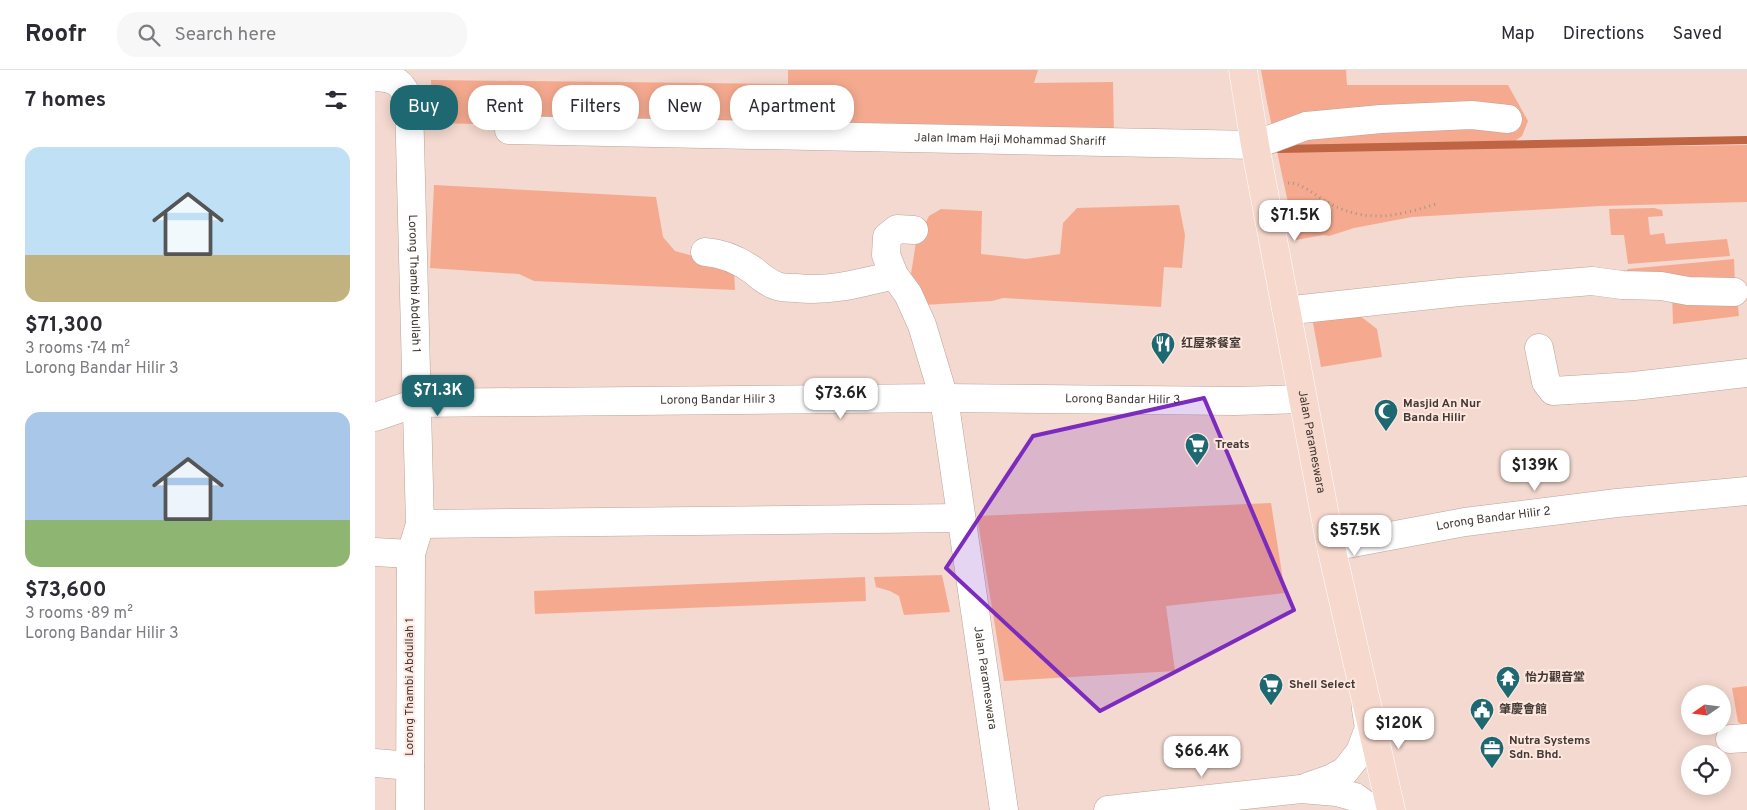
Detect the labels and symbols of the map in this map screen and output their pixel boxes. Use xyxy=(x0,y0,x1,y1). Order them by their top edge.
street label: Jalan Imam Haji Mohammad Shariff xyxy=(914,130,1106,150)
pin: $71.5K xyxy=(1254,200,1336,242)
street label: Lorong Thambi Abdullah 1 xyxy=(404,214,424,353)
restaurant icon: 红屋茶餐室 xyxy=(1150,331,1176,365)
place label: 红屋茶餐室 xyxy=(1181,336,1241,352)
pin: $71.3K xyxy=(397,374,479,417)
pin: $73.6K xyxy=(800,378,882,420)
street label: Jalan Parameswara xyxy=(1294,389,1329,495)
street label: Lorong Bandar Hilir 3 xyxy=(1065,391,1180,408)
street label: Lorong Bandar Hilir 3 xyxy=(660,392,775,409)
place label: Masjid An Nur Banda Hilir xyxy=(1403,396,1481,426)
mosque icon: Masjid An Nur Banda Hilir xyxy=(1373,398,1399,432)
supermarket icon: Treats xyxy=(1184,432,1210,466)
place label: Treats xyxy=(1215,437,1250,453)
pin: $139K xyxy=(1500,450,1570,492)
street label: Lorong Bandar Hilir 2 xyxy=(1435,503,1552,535)
pin: $57.5K xyxy=(1314,514,1396,557)
street label: Lorong Thambi Abdullah 1 xyxy=(402,618,418,756)
street label: Jalan Parameswara xyxy=(969,625,1000,731)
temple icon: 怡力觀音堂 xyxy=(1495,665,1521,699)
place label: 怡力觀音堂 xyxy=(1525,670,1585,686)
supermarket icon: Shell Select xyxy=(1258,672,1284,706)
place label: Shell Select xyxy=(1289,677,1356,693)
north arrow xyxy=(1681,685,1731,735)
public building icon: 肇慶會館 xyxy=(1469,697,1495,731)
place label: 肇慶會館 xyxy=(1499,702,1547,718)
pin: $120K xyxy=(1364,708,1434,750)
place label: Nutra Systems Sdn. Bhd. xyxy=(1509,733,1591,763)
office icon: Nutra Systems Sdn. Bhd. xyxy=(1479,735,1505,769)
pin: $66.4K xyxy=(1161,736,1243,778)

